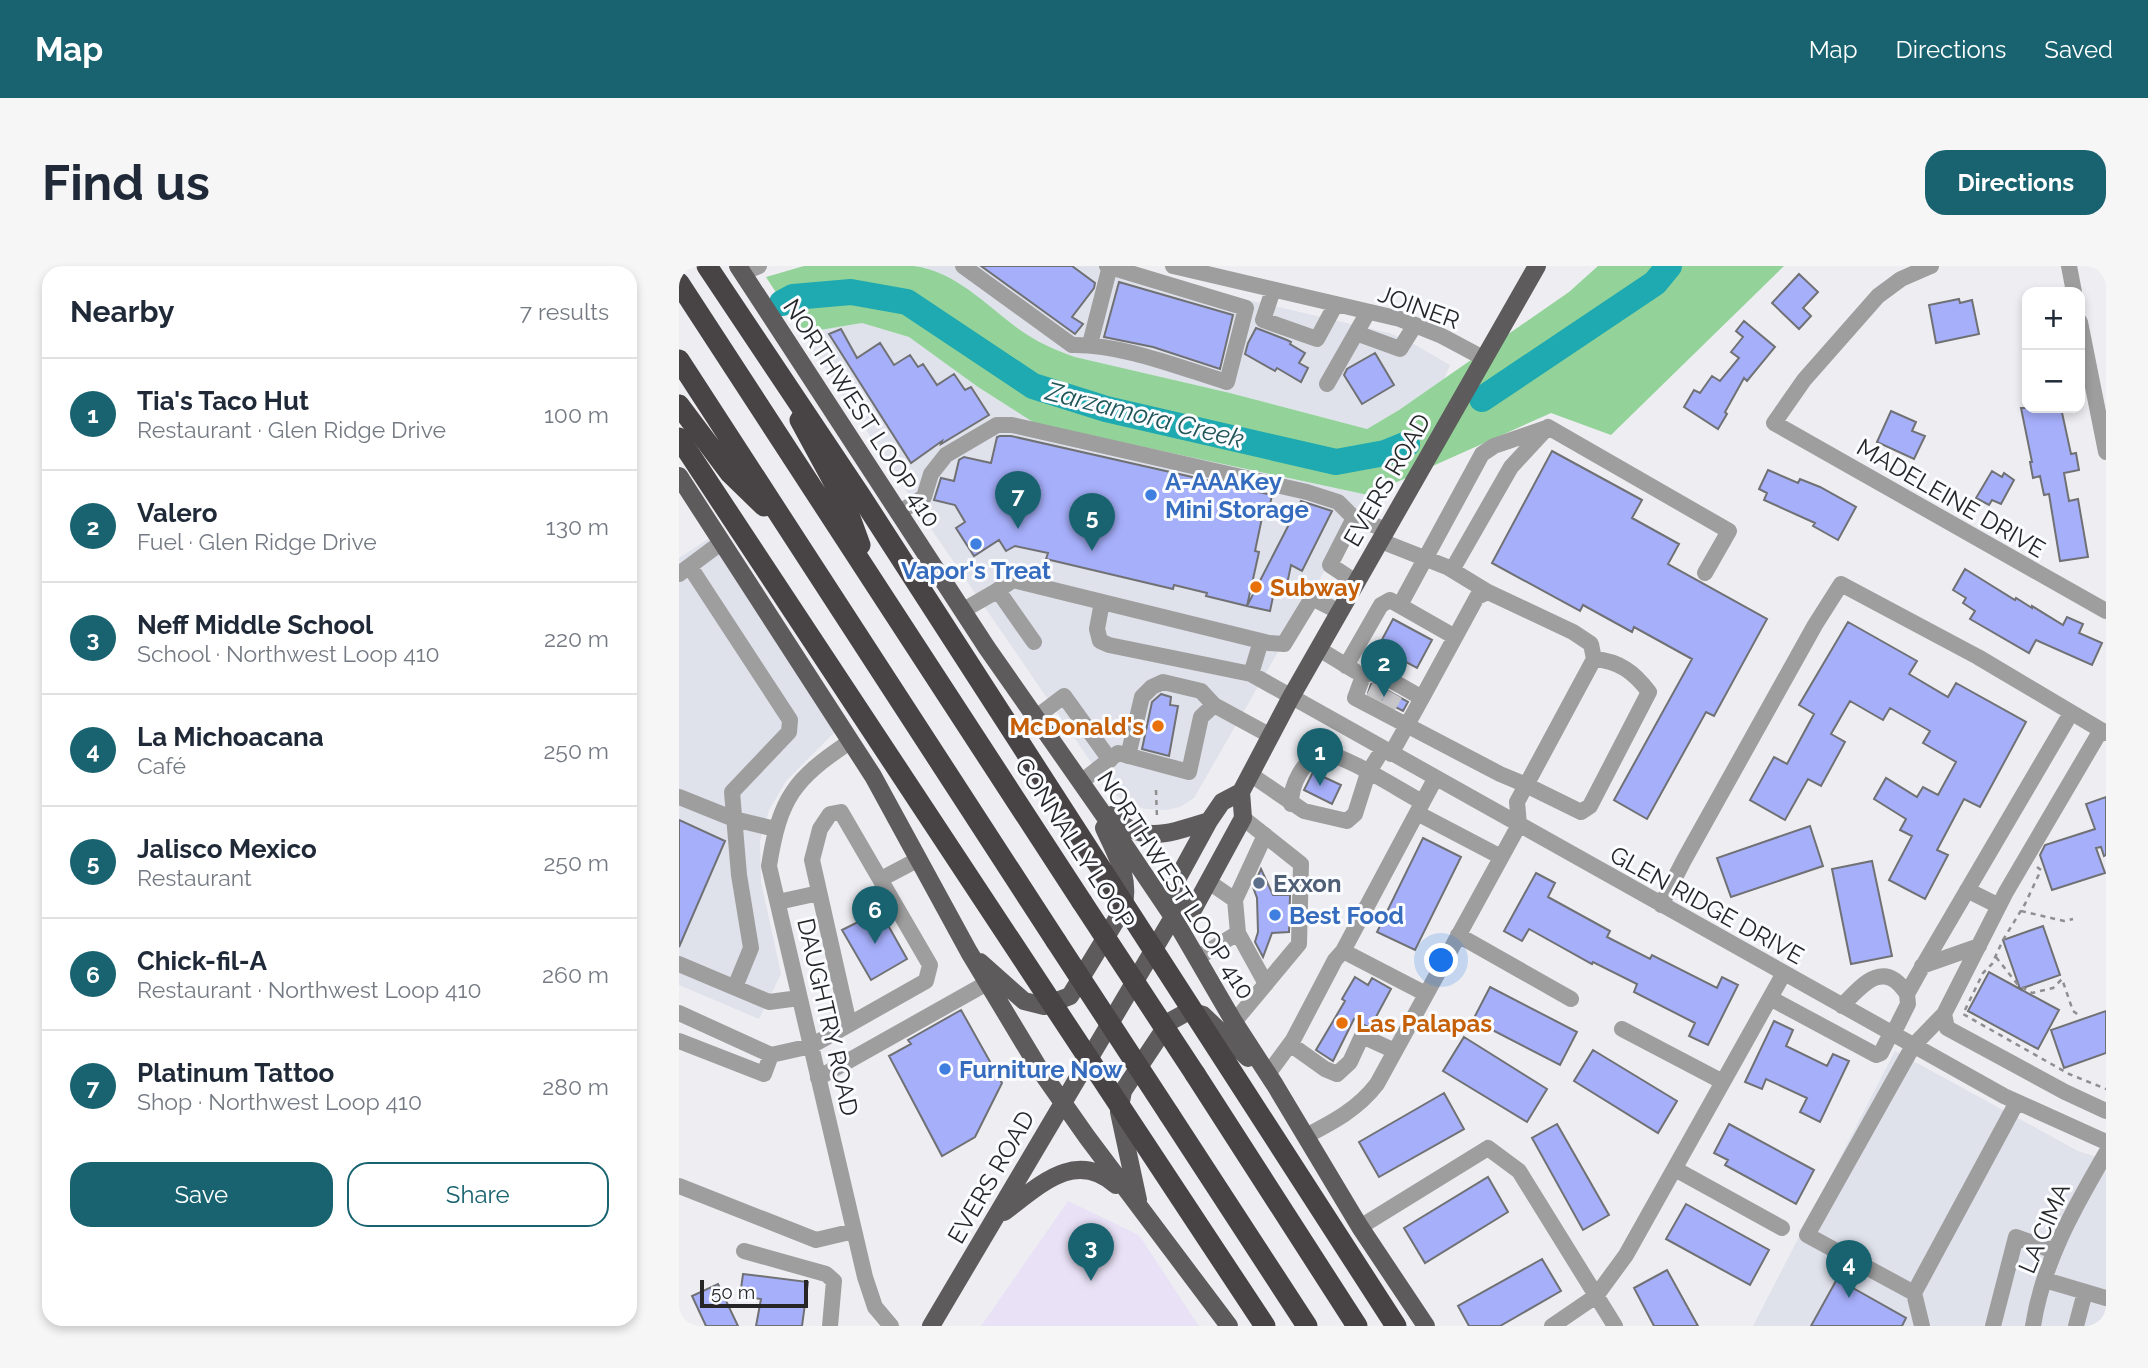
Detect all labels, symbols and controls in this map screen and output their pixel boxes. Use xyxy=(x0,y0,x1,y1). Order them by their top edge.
text: Map xyxy=(35,30,103,69)
text: Map xyxy=(1809,35,1858,64)
text: Directions xyxy=(1896,35,2006,64)
text: Saved xyxy=(2044,35,2113,64)
button: Directions xyxy=(1925,150,2106,215)
text: Find us xyxy=(42,154,210,211)
street label: JOINER xyxy=(1374,279,1464,335)
map controls xyxy=(2022,287,2085,413)
button: + xyxy=(2022,287,2085,350)
street label: NORTHWEST LOOP 410 xyxy=(777,293,947,533)
text: Nearby xyxy=(70,294,174,329)
text: 7 results xyxy=(520,298,609,325)
button: − xyxy=(2022,350,2085,413)
water label: Zarzamora Creek xyxy=(1042,376,1247,454)
text: Tia's Taco Hut xyxy=(137,386,309,416)
text: 1 xyxy=(87,401,99,428)
text: 100 m xyxy=(544,401,609,428)
street label: EVERS ROAD xyxy=(1337,409,1437,551)
text: Restaurant · Glen Ridge Drive xyxy=(137,416,446,443)
street label: MADELEINE DRIVE xyxy=(1852,432,2050,564)
place label: A-AAAKey Mini Storage xyxy=(1165,467,1309,524)
pin: 7 xyxy=(995,471,1041,529)
marker: A-AAAKey Mini Storage xyxy=(1143,487,1159,503)
pin: 5 xyxy=(1069,493,1115,551)
text: Valero xyxy=(137,498,217,528)
text: 2 xyxy=(87,513,99,540)
text: 130 m xyxy=(546,513,609,540)
text: Fuel · Glen Ridge Drive xyxy=(137,528,377,555)
marker: Vapor's Treat xyxy=(968,536,984,552)
place label: Vapor's Treat xyxy=(901,556,1051,585)
place label: Subway xyxy=(1270,573,1361,602)
marker: Subway xyxy=(1248,579,1264,595)
text: Neff Middle School xyxy=(137,610,373,640)
text: 3 xyxy=(87,625,99,652)
text: 220 m xyxy=(544,625,609,652)
pin: 2 xyxy=(1361,639,1407,697)
text: School · Northwest Loop 410 xyxy=(137,640,440,667)
place label: McDonald's xyxy=(1010,712,1144,741)
marker: McDonald's xyxy=(1150,718,1166,734)
text: La Michoacana xyxy=(137,722,324,752)
pin: 1 xyxy=(1297,728,1343,786)
text: 4 xyxy=(86,737,100,764)
text: 250 m xyxy=(543,737,609,764)
text: Café xyxy=(137,752,186,779)
street label: CONNALLY LOOP xyxy=(1009,752,1141,934)
street label: NORTHWEST LOOP 410 xyxy=(1091,765,1261,1005)
text: Jalisco Mexico xyxy=(137,834,317,864)
street label: GLEN RIDGE DRIVE xyxy=(1605,840,1809,970)
text: 5 xyxy=(87,849,99,876)
text: 250 m xyxy=(543,849,609,876)
text: Restaurant xyxy=(137,864,252,891)
place label: Exxon xyxy=(1273,869,1341,898)
marker: Exxon xyxy=(1251,875,1267,891)
pin: 6 xyxy=(852,886,898,944)
place label: Best Food xyxy=(1289,901,1404,930)
marker: Best Food xyxy=(1267,907,1283,923)
street label: DAUGHTRY ROAD xyxy=(791,915,865,1119)
your location xyxy=(1424,943,1458,977)
text: Chick-fil-A xyxy=(137,946,267,976)
text: 6 xyxy=(86,961,100,988)
text: 260 m xyxy=(542,961,609,988)
text: Restaurant · Northwest Loop 410 xyxy=(137,976,481,1003)
place label: Las Palapas xyxy=(1356,1009,1492,1038)
marker: Las Palapas xyxy=(1334,1015,1350,1031)
place label: Furniture Now xyxy=(959,1055,1124,1084)
text: Platinum Tattoo xyxy=(137,1058,334,1088)
marker: Furniture Now xyxy=(937,1061,953,1077)
text: 7 xyxy=(87,1073,99,1100)
text: 280 m xyxy=(542,1073,609,1100)
text: Shop · Northwest Loop 410 xyxy=(137,1088,422,1115)
street label: EVERS ROAD xyxy=(941,1106,1041,1248)
button: Save xyxy=(70,1162,333,1227)
button: Share xyxy=(347,1162,609,1227)
street label: LA CIMA xyxy=(2012,1178,2076,1278)
pin: 3 xyxy=(1068,1223,1114,1281)
pin: 4 xyxy=(1826,1240,1872,1298)
scale bar xyxy=(700,1277,809,1309)
text: 50 m xyxy=(711,1281,755,1303)

